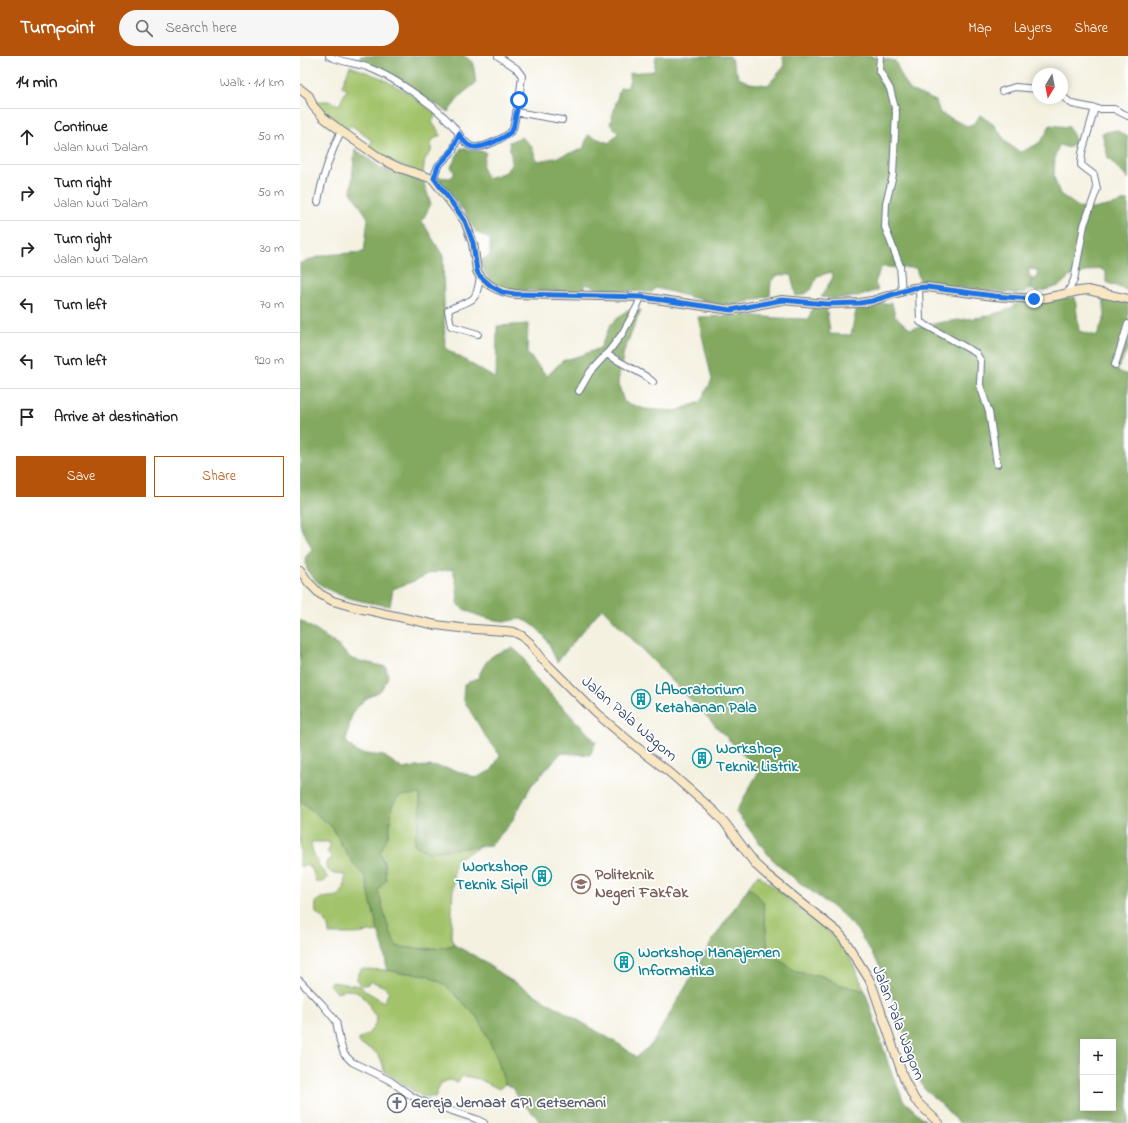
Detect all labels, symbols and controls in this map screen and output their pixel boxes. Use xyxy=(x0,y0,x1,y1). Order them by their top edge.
search box xyxy=(119,10,399,46)
text: Turnpoint xyxy=(20,15,95,42)
icon: search xyxy=(133,17,155,39)
text: Search here xyxy=(165,17,237,39)
text: Map xyxy=(968,18,992,39)
text: Layers xyxy=(1014,18,1052,39)
text: Share xyxy=(1074,18,1108,39)
north arrow xyxy=(1032,68,1068,104)
text: 14 min xyxy=(16,70,57,95)
text: Walk · 1.1 km xyxy=(220,73,284,92)
route start xyxy=(510,91,528,109)
text: Continue xyxy=(54,116,108,138)
icon: ahead xyxy=(16,126,38,148)
text: 50 m xyxy=(258,127,284,146)
text: Jalan Nuri Dalam xyxy=(54,138,148,157)
text: Turn right xyxy=(54,172,112,194)
icon: right xyxy=(16,182,38,204)
text: 50 m xyxy=(258,183,284,202)
text: Jalan Nuri Dalam xyxy=(54,194,148,213)
text: Turn right xyxy=(54,228,112,250)
icon: right xyxy=(16,238,38,260)
text: 30 m xyxy=(260,239,284,258)
text: Jalan Nuri Dalam xyxy=(54,250,148,269)
route end xyxy=(1025,290,1043,308)
icon: left xyxy=(16,294,38,316)
text: Turn left xyxy=(54,294,107,316)
text: 70 m xyxy=(260,295,284,314)
icon: left xyxy=(16,350,38,372)
text: Turn left xyxy=(54,350,107,372)
text: 920 m xyxy=(255,351,284,370)
icon: arrive xyxy=(16,406,38,428)
text: Arrive at destination xyxy=(54,406,178,428)
button: Save xyxy=(16,456,146,497)
button: Share xyxy=(154,456,284,497)
street label: Jalan Pala Wagom xyxy=(575,670,683,768)
place label: LAboratorium Ketahanan Pala xyxy=(655,678,757,720)
building icon: LAboratorium Ketahanan Pala xyxy=(630,688,652,710)
place label: Workshop Teknik Listrik xyxy=(716,737,799,779)
building icon: Workshop Teknik Listrik xyxy=(691,747,713,769)
place label: Workshop Teknik Sipil xyxy=(455,855,528,897)
place label: Politeknik Negeri Fakfak xyxy=(595,863,689,906)
building icon: Workshop Teknik Sipil xyxy=(531,865,553,887)
school or university icon: Politeknik Negeri Fakfak xyxy=(570,873,592,895)
place label: Workshop Manajemen Informatika xyxy=(638,941,780,983)
building icon: Workshop Manajemen Informatika xyxy=(613,951,635,973)
street label: Jalan Pala Wagom xyxy=(865,962,931,1084)
map controls xyxy=(1080,1039,1116,1111)
button: + xyxy=(1080,1039,1116,1075)
button: − xyxy=(1080,1075,1116,1111)
place label: Gereja Jemaat GPI Getsemani xyxy=(411,1091,606,1115)
church icon: Gereja Jemaat GPI Getsemani xyxy=(386,1092,408,1114)

